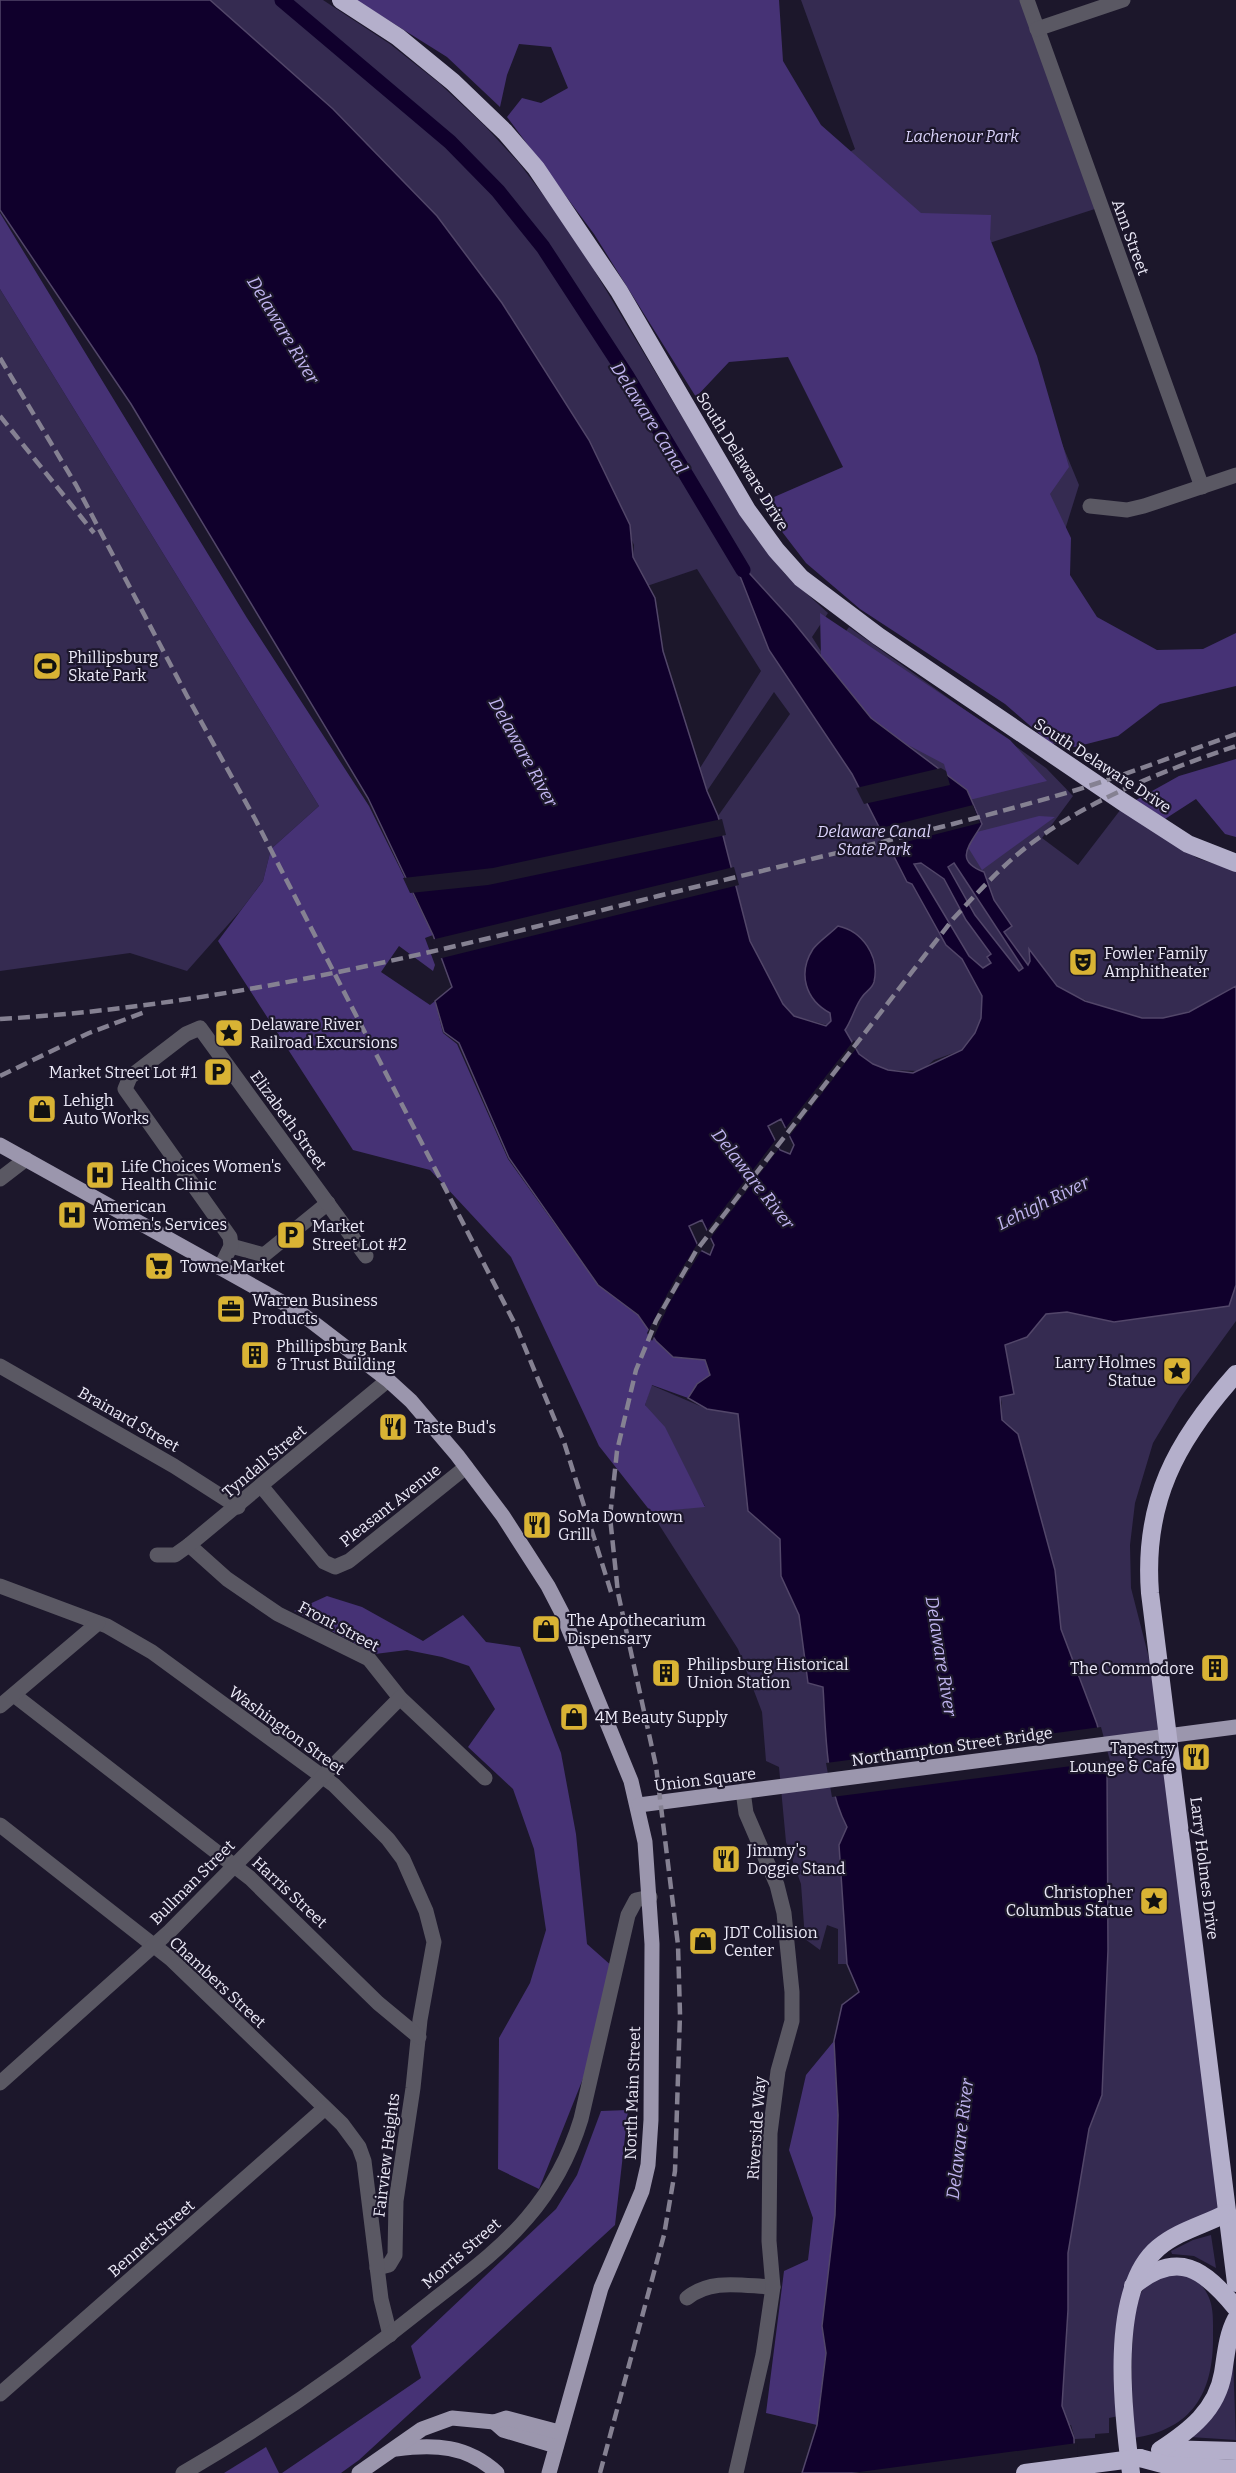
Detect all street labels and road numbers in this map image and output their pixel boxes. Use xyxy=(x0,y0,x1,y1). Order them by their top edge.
street label: Ann Street xyxy=(1108,196,1153,278)
street label: South Delaware Drive xyxy=(692,389,793,534)
street label: South Delaware Drive xyxy=(1031,714,1175,817)
street label: Elizabeth Street xyxy=(246,1067,331,1174)
street label: Brainard Street xyxy=(75,1383,183,1456)
street label: Tyndall Street xyxy=(219,1421,310,1502)
street label: Pleasant Avenue xyxy=(336,1460,445,1551)
street label: Front Street xyxy=(295,1597,383,1656)
street label: Washington Street xyxy=(225,1682,348,1779)
street label: Northampton Street Bridge xyxy=(850,1723,1054,1770)
street label: Union Square xyxy=(653,1764,757,1795)
street label: Larry Holmes Drive xyxy=(1186,1796,1223,1941)
street label: Bullman Street xyxy=(146,1836,239,1929)
street label: Harris Street xyxy=(248,1853,331,1932)
street label: Chambers Street xyxy=(166,1933,270,2032)
street label: North Main Street xyxy=(621,2026,644,2160)
street label: Riverside Way xyxy=(743,2075,770,2181)
street label: Fairview Heights xyxy=(369,2092,404,2218)
street label: Bennett Street xyxy=(104,2196,198,2281)
street label: Morris Street xyxy=(418,2214,505,2293)

